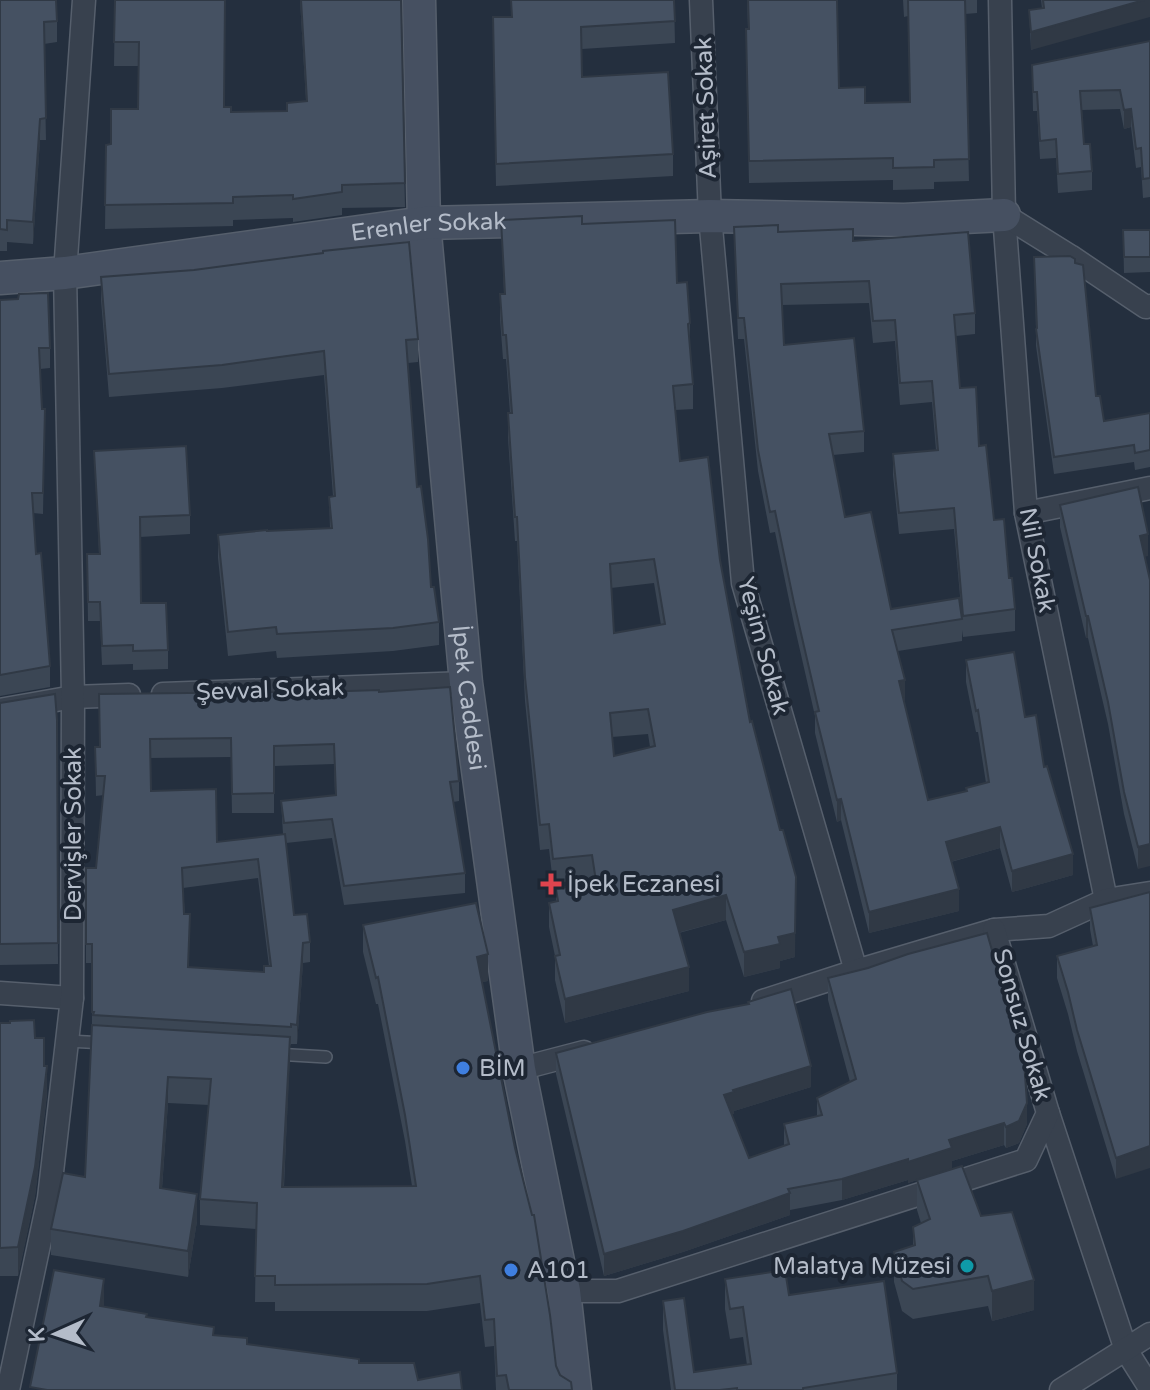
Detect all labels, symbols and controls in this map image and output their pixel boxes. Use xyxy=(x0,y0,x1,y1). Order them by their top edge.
street label: Aşiret Sokak xyxy=(689,37,723,179)
street label: Erenler Sokak xyxy=(349,206,507,248)
street label: Nil Sokak xyxy=(1013,505,1061,615)
street label: Yeşim Sokak xyxy=(731,574,795,718)
street label: İpek Caddesi xyxy=(446,624,492,772)
street label: Şevval Sokak xyxy=(196,673,344,707)
street label: Dervişler Sokak xyxy=(59,747,88,921)
place label: İpek Eczanesi xyxy=(567,870,721,899)
marker: İpek Eczanesi xyxy=(542,875,560,893)
street label: Sonsuz Sokak xyxy=(986,945,1058,1105)
place label: BİM xyxy=(479,1054,526,1083)
marker: BİM xyxy=(454,1059,472,1077)
place label: Malatya Müzesi xyxy=(773,1252,951,1281)
place label: A101 xyxy=(527,1256,590,1285)
marker: Malatya Müzesi xyxy=(958,1257,976,1275)
marker: A101 xyxy=(502,1261,520,1279)
north arrow xyxy=(16,1294,96,1374)
text: K xyxy=(24,1327,50,1343)

